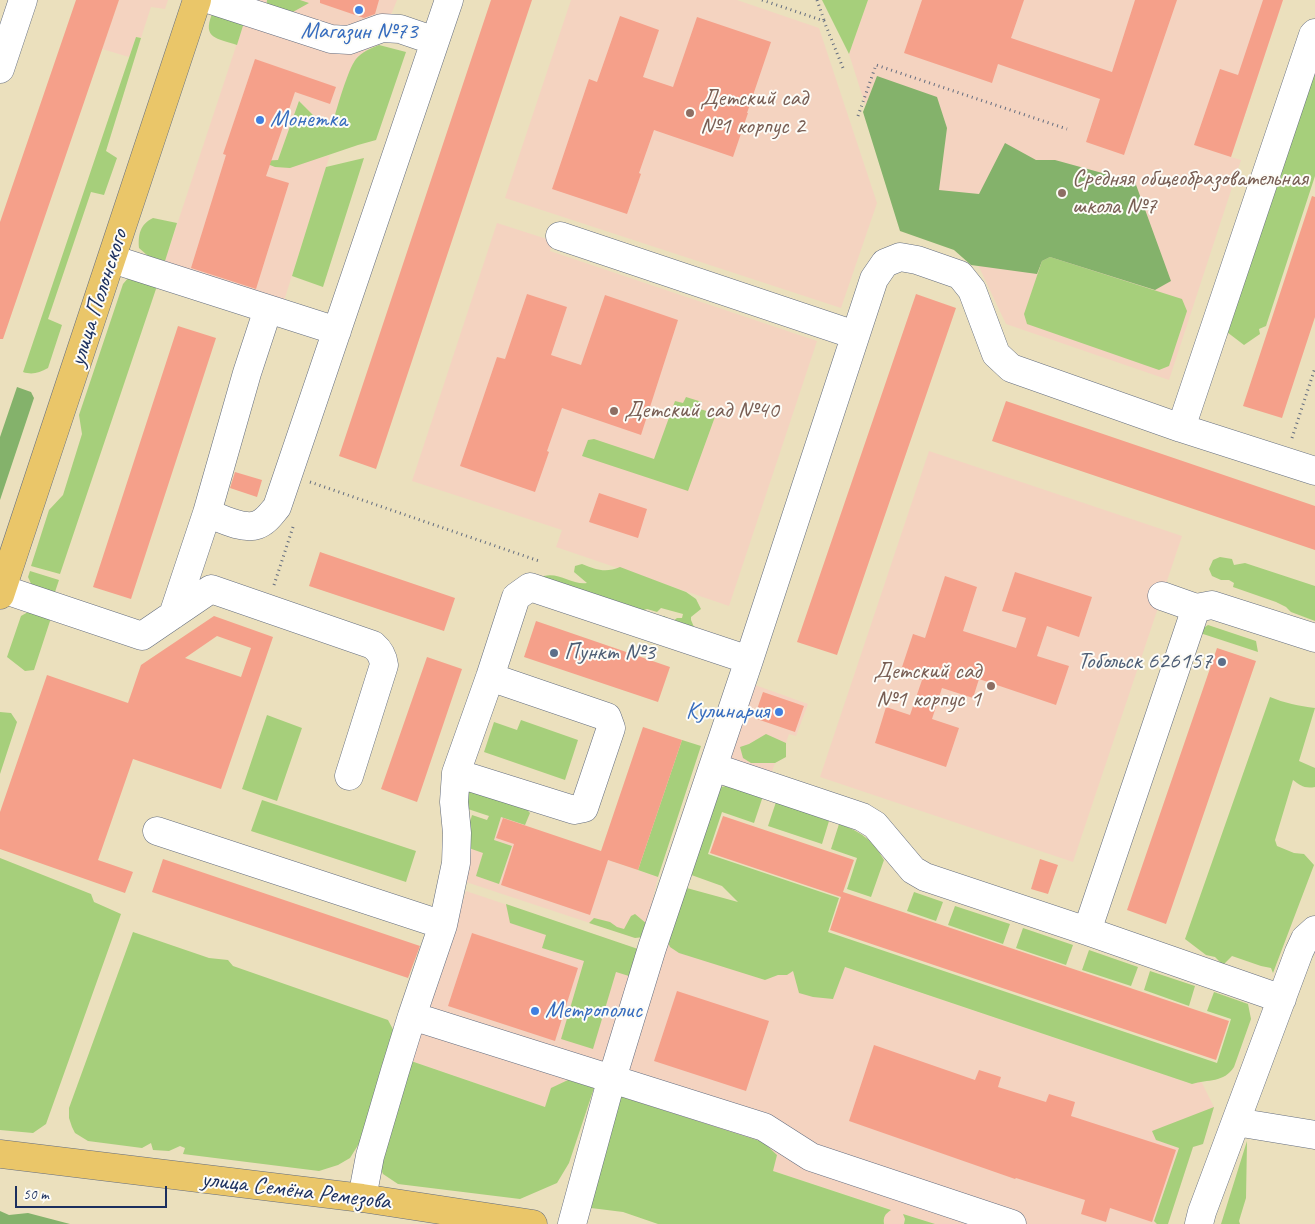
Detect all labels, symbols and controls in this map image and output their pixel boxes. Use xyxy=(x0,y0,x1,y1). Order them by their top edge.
marker: Магазин №73 xyxy=(353,4,365,16)
place label: Магазин №73 xyxy=(300,18,418,46)
place label: Детский сад №1 корпус 2 xyxy=(700,85,808,141)
place label: Монетка xyxy=(270,106,347,134)
marker: Детский сад №1 корпус 2 xyxy=(684,107,696,119)
marker: Монетка xyxy=(254,114,266,126)
place label: Средняя общеобразовательная школа №7 xyxy=(1072,165,1308,221)
marker: Средняя общеобразовательная школа №7 xyxy=(1056,187,1068,199)
street label: улица Полонского xyxy=(63,226,135,370)
place label: Детский сад №40 xyxy=(624,397,779,425)
marker: Детский сад №40 xyxy=(608,405,620,417)
place label: Пункт №3 xyxy=(564,639,655,667)
marker: Пункт №3 xyxy=(548,647,560,659)
place label: Тобольск 626157 xyxy=(1077,648,1212,676)
marker: Тобольск 626157 xyxy=(1216,656,1228,668)
place label: Детский сад №1 корпус 1 xyxy=(873,658,981,714)
marker: Детский сад №1 корпус 1 xyxy=(985,680,997,692)
place label: Кулинария xyxy=(686,698,769,726)
marker: Кулинария xyxy=(773,706,785,718)
place label: Метрополис xyxy=(545,997,642,1025)
marker: Метрополис xyxy=(529,1005,541,1017)
street label: улица Семёна Ремезова xyxy=(200,1165,392,1217)
scale bar xyxy=(18,1176,170,1208)
text: 50 m xyxy=(23,1185,49,1204)

